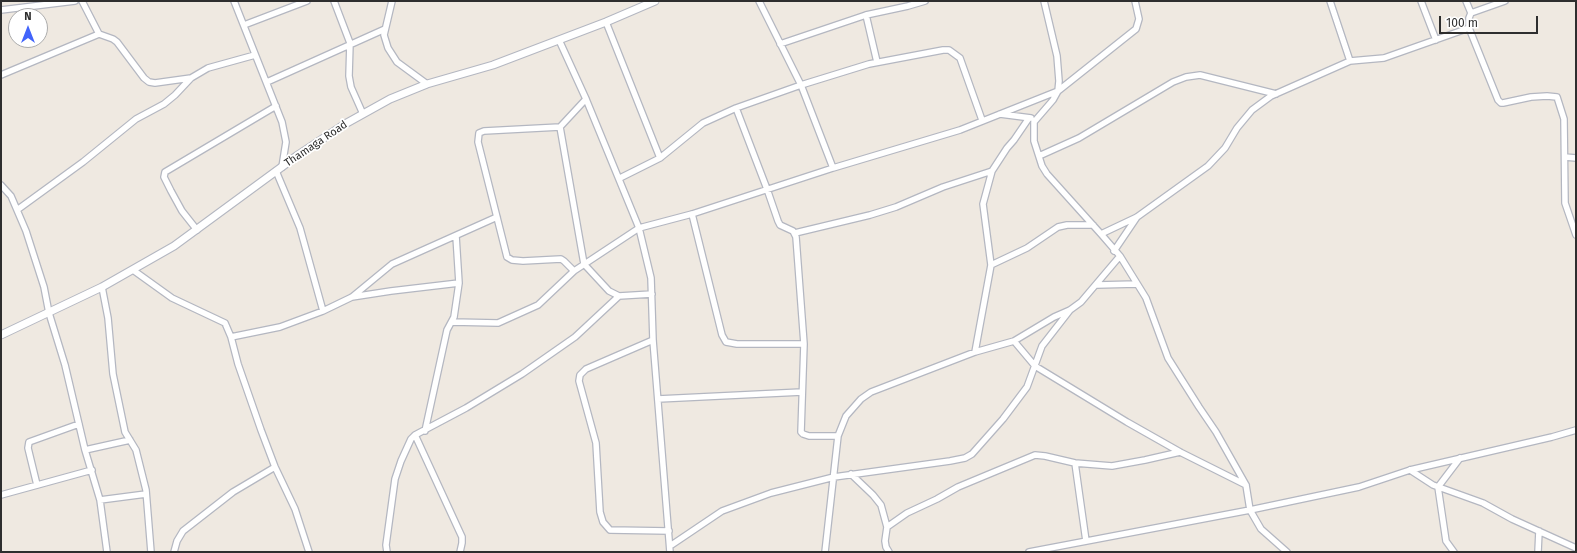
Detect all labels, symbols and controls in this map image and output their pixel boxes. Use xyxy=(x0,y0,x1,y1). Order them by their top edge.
north arrow xyxy=(8,8,48,48)
scale bar xyxy=(1441,8,1540,34)
text: N xyxy=(24,10,32,23)
text: 100 m xyxy=(1446,16,1478,30)
street label: Thamaga Road xyxy=(282,118,350,170)

